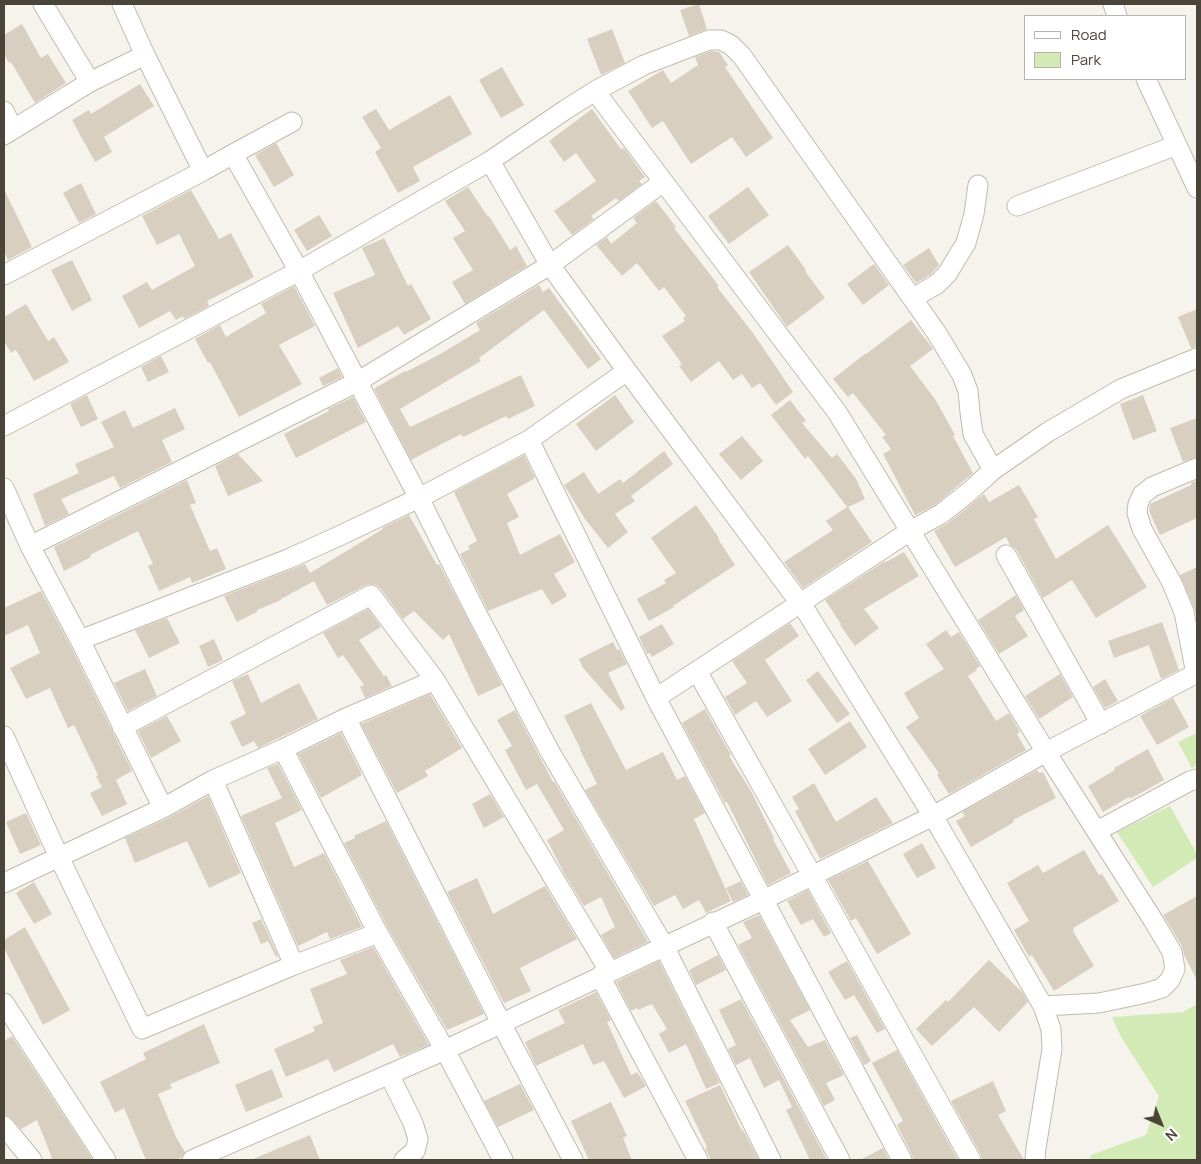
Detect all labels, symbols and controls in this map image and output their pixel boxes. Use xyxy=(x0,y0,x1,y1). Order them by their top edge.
legend xyxy=(1024,15,1186,80)
text: Road xyxy=(1071,24,1107,45)
text: Park xyxy=(1071,49,1101,70)
north arrow xyxy=(1136,1099,1186,1149)
text: N xyxy=(1162,1125,1182,1145)

